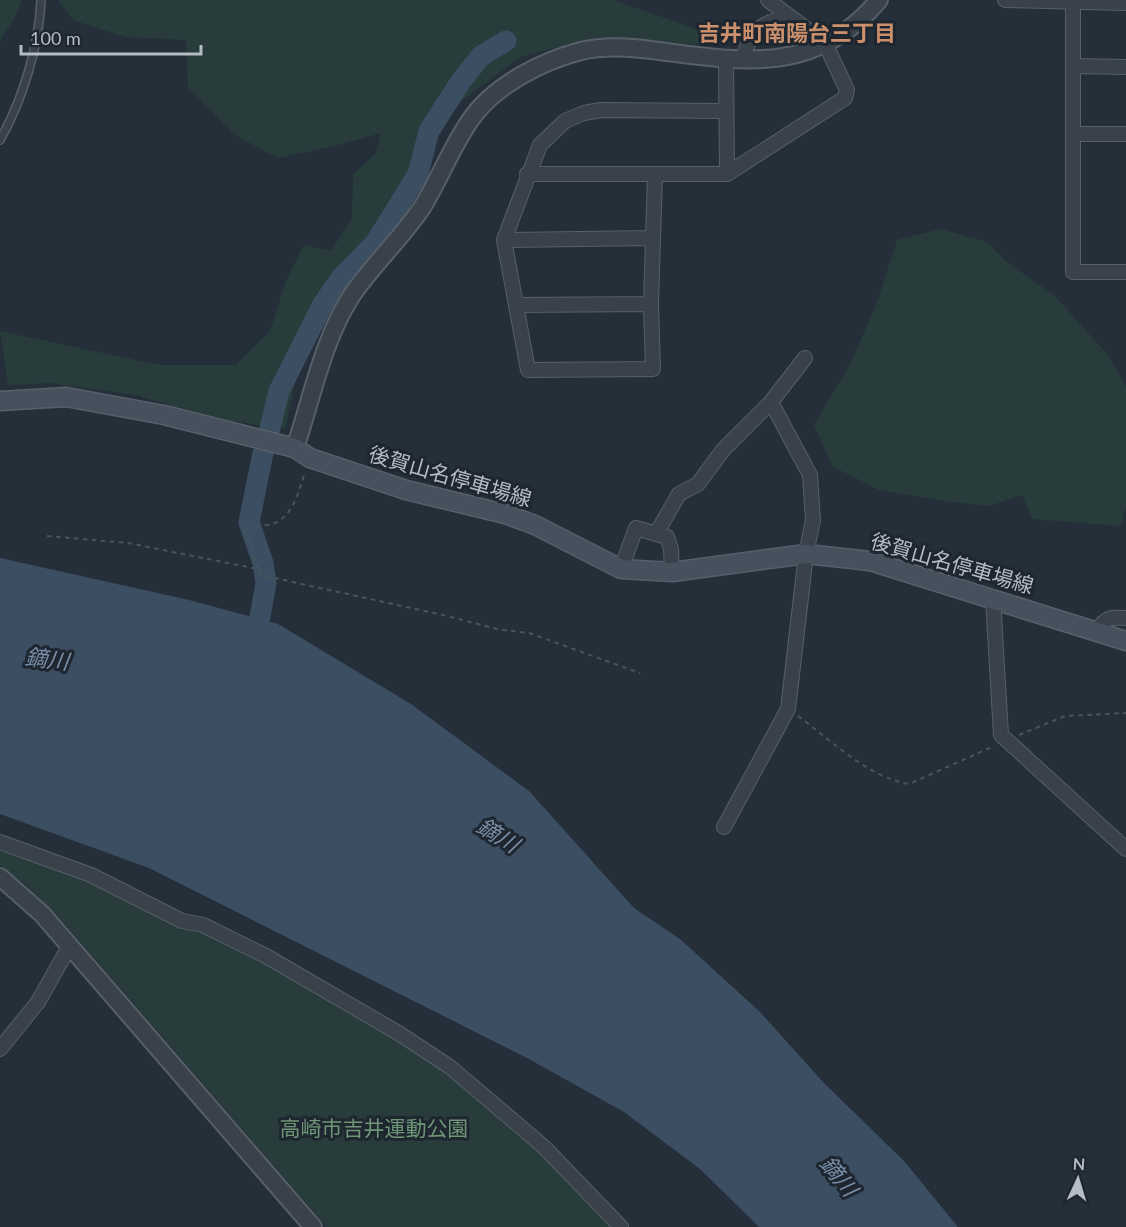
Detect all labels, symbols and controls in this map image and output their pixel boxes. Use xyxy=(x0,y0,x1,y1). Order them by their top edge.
scale bar xyxy=(21,18,201,56)
district label: 吉井町南陽台三丁目 xyxy=(698,19,896,46)
text: 100 m xyxy=(30,27,81,49)
street label: 後賀山名停車場線 xyxy=(366,440,535,511)
street label: 後賀山名停車場線 xyxy=(868,527,1037,598)
water label: 鏑川 xyxy=(24,642,73,675)
water label: 鏑川 xyxy=(472,811,526,859)
park label: 高崎市吉井運動公園 xyxy=(280,1115,469,1140)
north arrow xyxy=(1048,1149,1108,1209)
water label: 鏑川 xyxy=(815,1150,865,1203)
text: N xyxy=(1072,1154,1086,1173)

